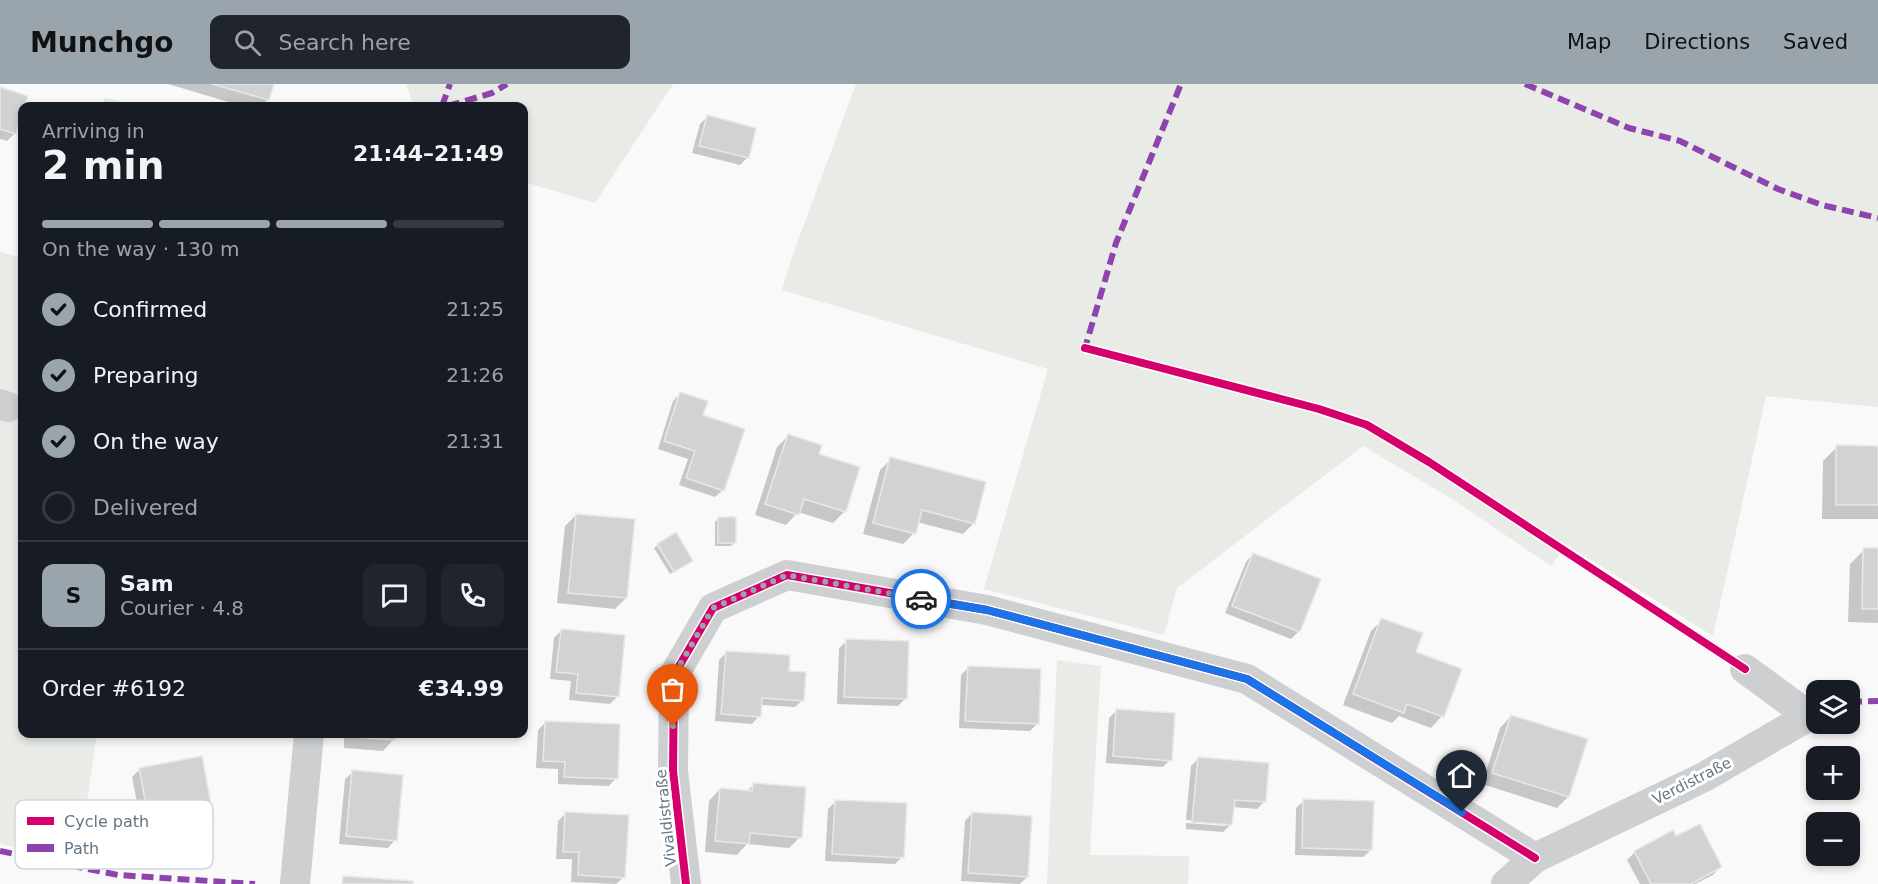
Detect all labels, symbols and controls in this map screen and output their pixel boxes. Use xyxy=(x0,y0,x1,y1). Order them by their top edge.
search box xyxy=(210,15,630,69)
text: Munchgo xyxy=(30,26,174,59)
icon: search xyxy=(231,26,264,59)
text: Search here xyxy=(279,30,411,55)
text: Map xyxy=(1567,30,1611,54)
text: Directions xyxy=(1644,30,1750,54)
text: Saved xyxy=(1783,30,1848,54)
text: Arriving in xyxy=(42,119,145,143)
text: 21:44–21:49 xyxy=(353,141,504,166)
text: 2 min xyxy=(42,143,164,188)
text: On the way · 130 m xyxy=(42,237,240,261)
icon: check xyxy=(42,293,75,326)
text: Confirmed xyxy=(93,297,207,322)
text: 21:25 xyxy=(446,297,504,321)
icon: check xyxy=(42,359,75,392)
text: Preparing xyxy=(93,363,199,388)
text: 21:26 xyxy=(446,363,504,387)
icon: check xyxy=(42,425,75,458)
text: On the way xyxy=(93,429,219,454)
text: 21:31 xyxy=(446,429,504,453)
text: Delivered xyxy=(93,495,198,520)
button: chat xyxy=(363,564,426,627)
button: phone xyxy=(441,564,504,627)
courier xyxy=(891,569,951,629)
text: Sam xyxy=(120,571,174,596)
text: S xyxy=(66,583,81,608)
icon: car xyxy=(905,583,938,616)
text: Courier · 4.8 xyxy=(120,596,244,620)
pin xyxy=(647,664,698,726)
icon: bag xyxy=(656,673,689,706)
text: Order #6192 xyxy=(42,676,186,701)
text: €34.99 xyxy=(419,676,504,701)
map controls xyxy=(1806,680,1860,866)
button: layers xyxy=(1806,680,1860,734)
button: + xyxy=(1806,746,1860,800)
pin xyxy=(1436,750,1487,812)
street label: Verdistraße xyxy=(1650,754,1734,808)
icon: home xyxy=(1445,759,1478,792)
street label: Vivaldistraße xyxy=(652,768,680,868)
legend xyxy=(15,800,213,869)
text: Cycle path xyxy=(64,812,149,831)
button: − xyxy=(1806,812,1860,866)
text: Path xyxy=(64,839,99,858)

